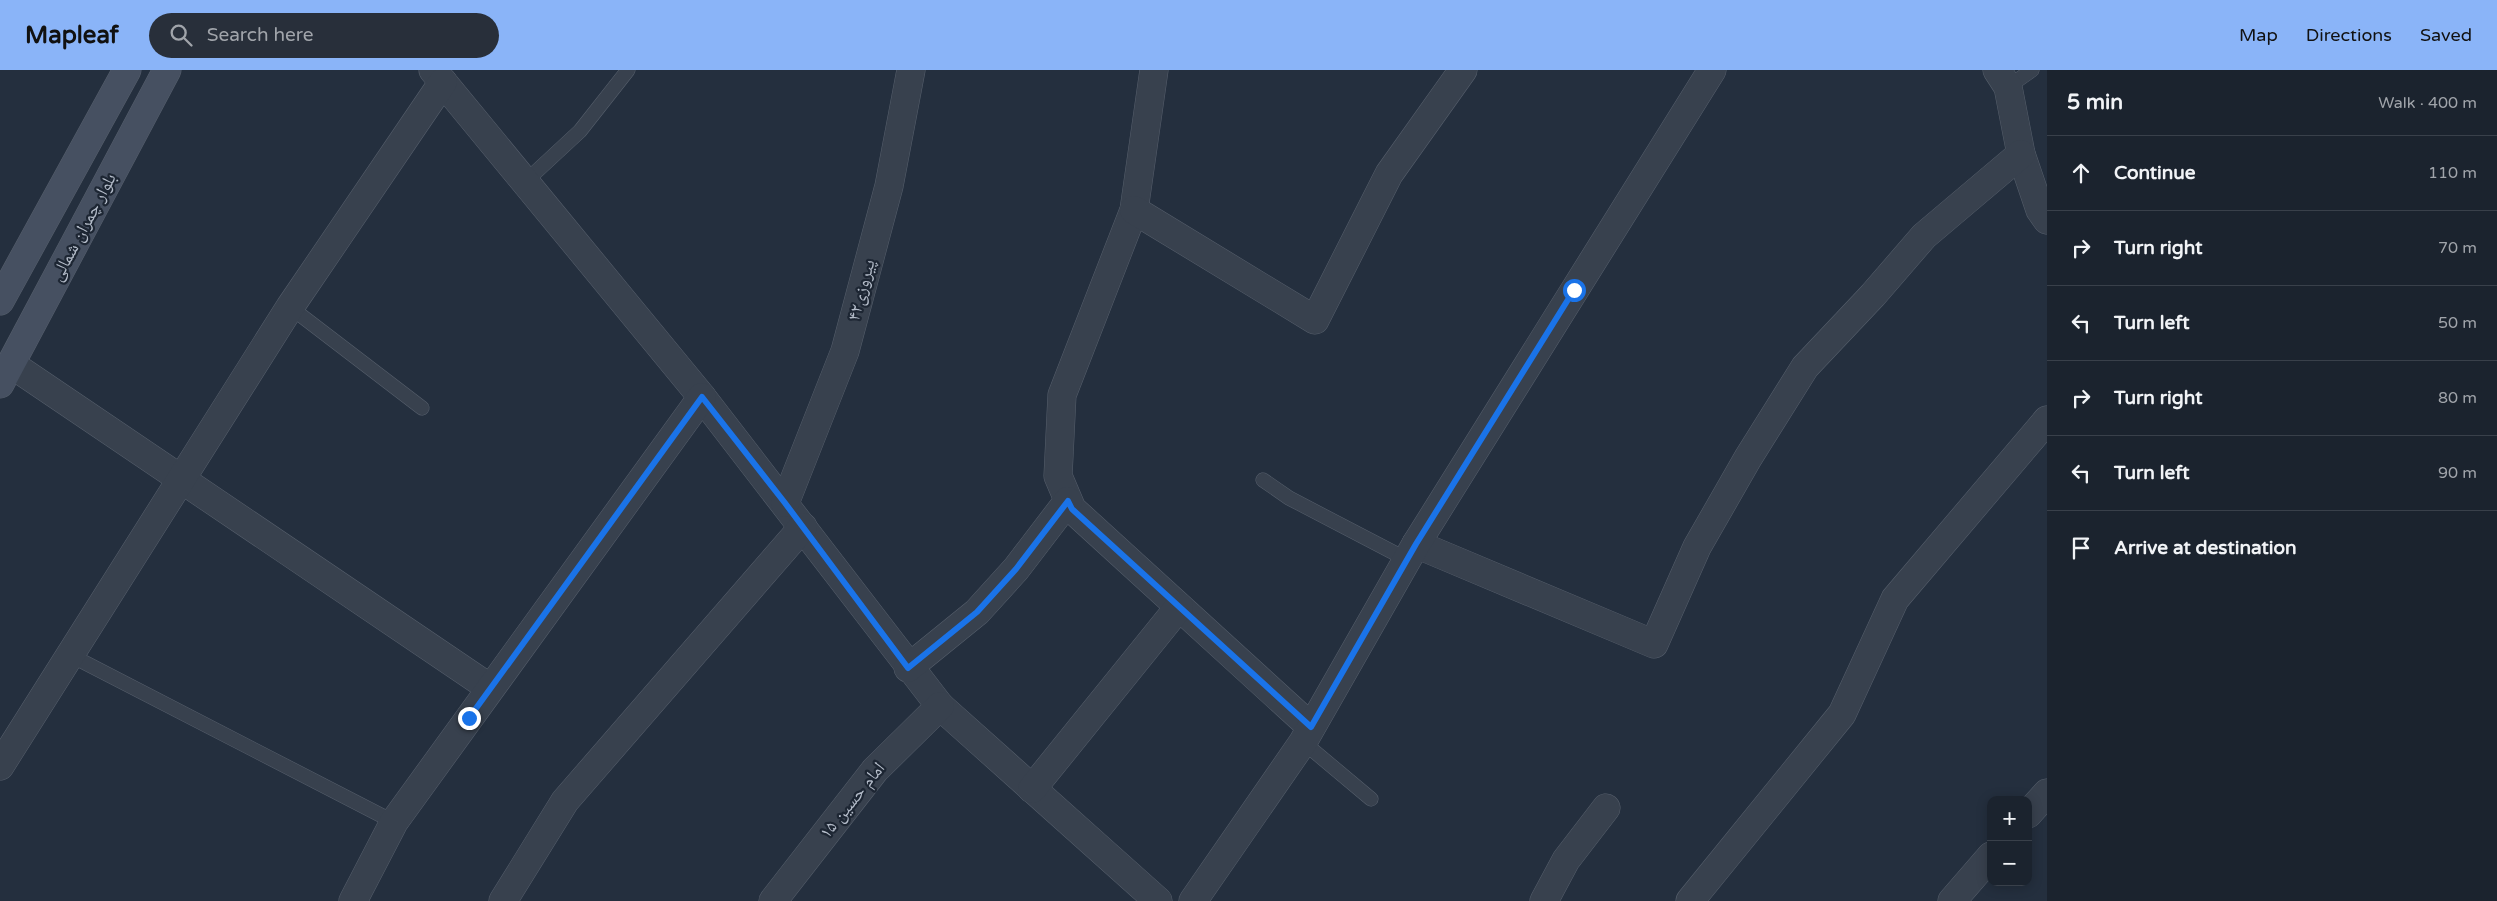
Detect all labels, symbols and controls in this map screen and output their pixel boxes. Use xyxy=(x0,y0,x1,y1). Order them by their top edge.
search box xyxy=(149,13,499,58)
text: Mapleaf xyxy=(25,21,119,50)
icon: search xyxy=(167,21,195,49)
text: Search here xyxy=(207,24,314,46)
text: Map xyxy=(2239,24,2278,46)
text: Directions xyxy=(2306,24,2392,46)
text: Saved xyxy=(2420,24,2472,46)
text: 5 min xyxy=(2067,90,2123,115)
text: Walk · 400 m xyxy=(2378,93,2477,113)
icon: ahead xyxy=(2067,159,2095,187)
text: Continue xyxy=(2114,162,2196,184)
text: 110 m xyxy=(2428,163,2477,183)
street label: بلوار چمران شمالی xyxy=(45,169,121,285)
icon: right xyxy=(2067,234,2095,262)
text: Turn right xyxy=(2114,237,2202,259)
text: 70 m xyxy=(2438,238,2477,258)
street label: پیروزی۴۲ xyxy=(842,257,880,323)
route start xyxy=(1563,279,1586,302)
icon: left xyxy=(2067,309,2095,337)
text: Turn left xyxy=(2114,312,2190,334)
text: 50 m xyxy=(2438,313,2477,333)
icon: right xyxy=(2067,384,2095,412)
text: Turn right xyxy=(2114,387,2202,409)
text: 80 m xyxy=(2438,388,2477,408)
icon: left xyxy=(2067,459,2095,487)
text: Turn left xyxy=(2114,462,2190,484)
text: 90 m xyxy=(2438,463,2477,483)
icon: arrive xyxy=(2067,534,2095,562)
text: Arrive at destination xyxy=(2114,537,2297,559)
route end xyxy=(458,707,481,730)
street label: امام حسین ۱۵ xyxy=(815,757,890,843)
map controls xyxy=(1987,796,2032,886)
button: + xyxy=(1987,796,2032,841)
button: − xyxy=(1987,841,2032,886)

